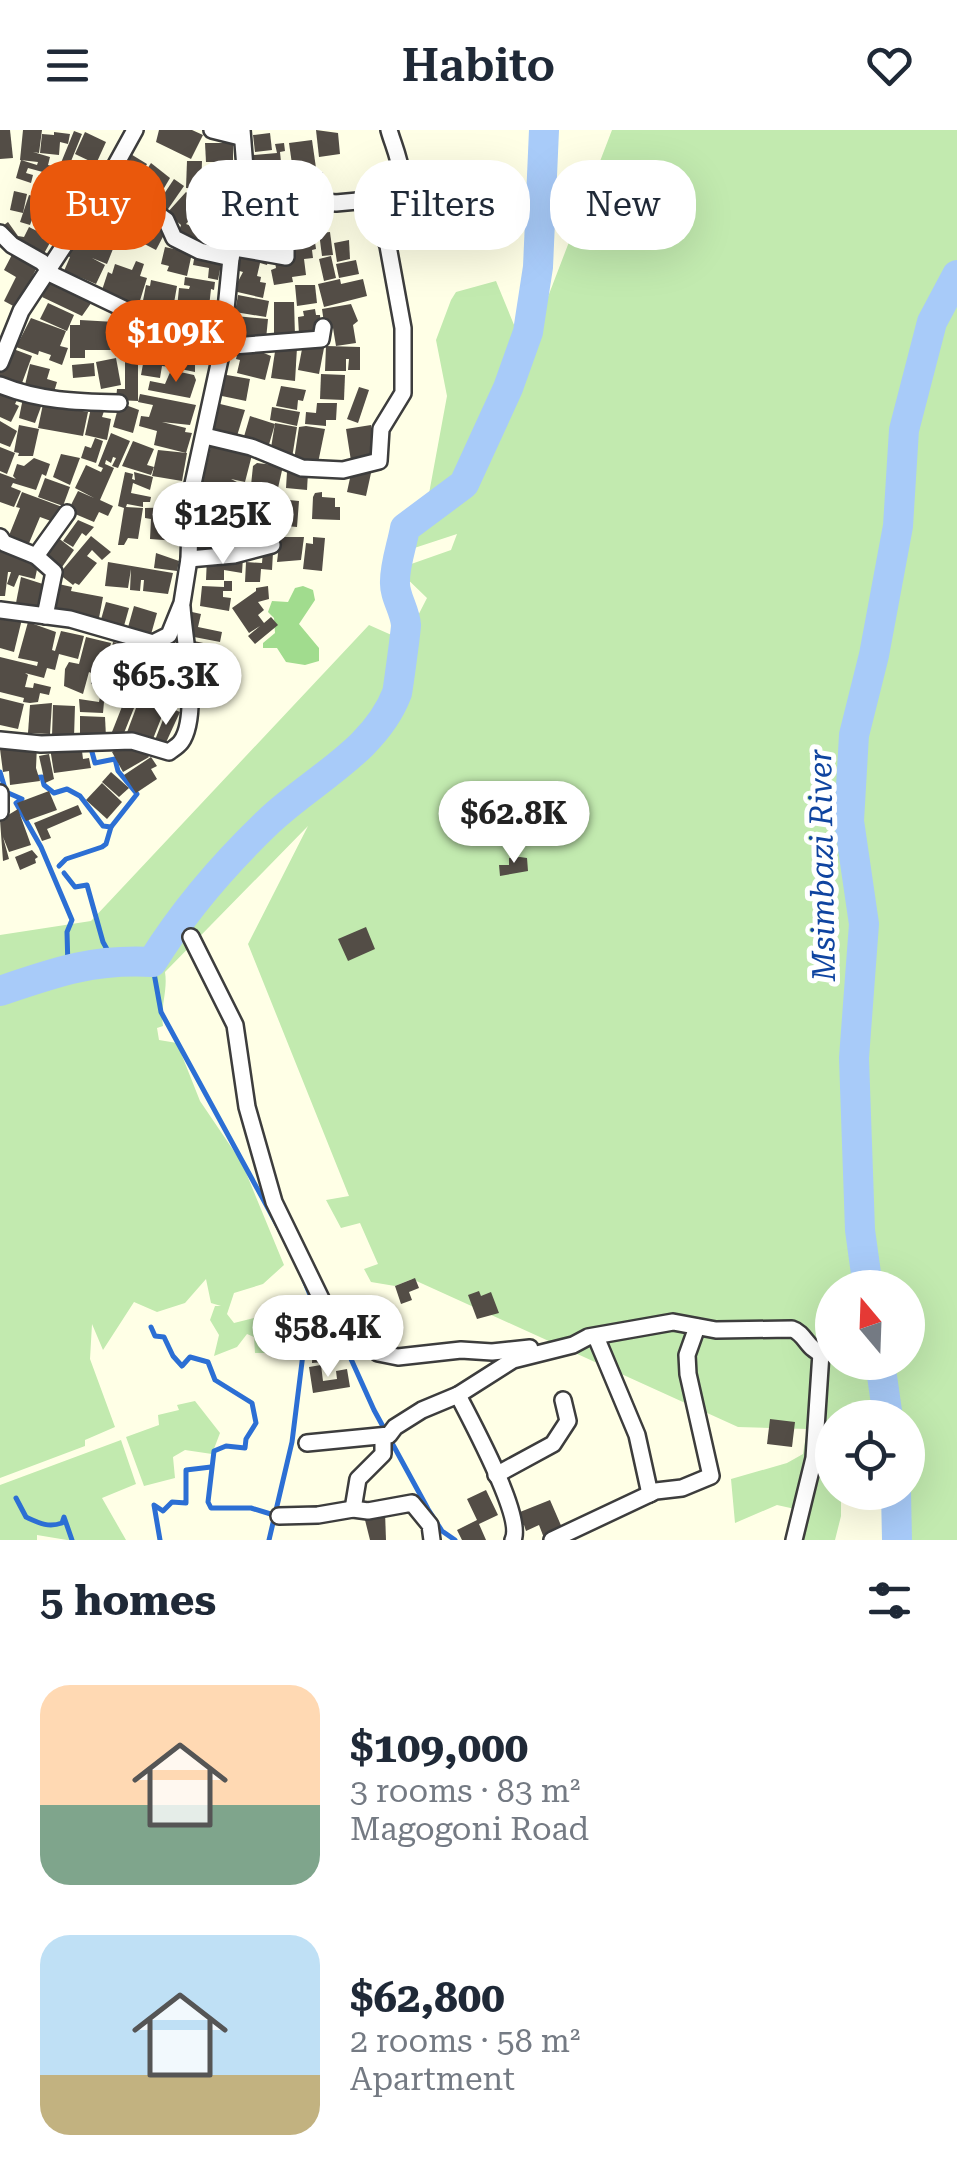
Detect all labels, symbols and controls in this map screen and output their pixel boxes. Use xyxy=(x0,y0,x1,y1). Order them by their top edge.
icon: menu xyxy=(40,38,95,93)
icon: heart xyxy=(862,38,917,93)
text: Habito xyxy=(402,39,555,92)
chip: Buy xyxy=(30,160,166,250)
chip: Rent xyxy=(186,160,334,250)
chip: Filters xyxy=(354,160,530,250)
chip: New xyxy=(550,160,696,250)
pin: $109K xyxy=(106,300,246,385)
text: $109K xyxy=(128,313,224,351)
pin: $125K xyxy=(153,482,293,567)
text: $125K xyxy=(175,495,271,533)
pin: $65.3K xyxy=(85,643,247,728)
text: $65.3K xyxy=(113,656,219,694)
water label: Msimbazi River xyxy=(801,748,843,983)
pin: $62.8K xyxy=(433,781,595,866)
text: $62.8K xyxy=(461,794,567,832)
north arrow xyxy=(815,1270,925,1380)
map controls xyxy=(815,1270,925,1510)
pin: $58.4K xyxy=(247,1295,409,1380)
text: $58.4K xyxy=(275,1308,381,1346)
button: locate xyxy=(815,1400,925,1510)
icon: filters xyxy=(862,1573,917,1628)
text: 5 homes xyxy=(40,1576,216,1625)
text: $109,000 xyxy=(350,1723,528,1772)
icon: home xyxy=(120,1725,240,1845)
text: 3 rooms · 83 m² xyxy=(350,1772,580,1810)
text: Magogoni Road xyxy=(350,1810,589,1848)
text: $62,800 xyxy=(350,1973,505,2022)
icon: home xyxy=(120,1975,240,2095)
text: 2 rooms · 58 m² xyxy=(350,2022,580,2060)
text: Apartment xyxy=(350,2060,515,2098)

